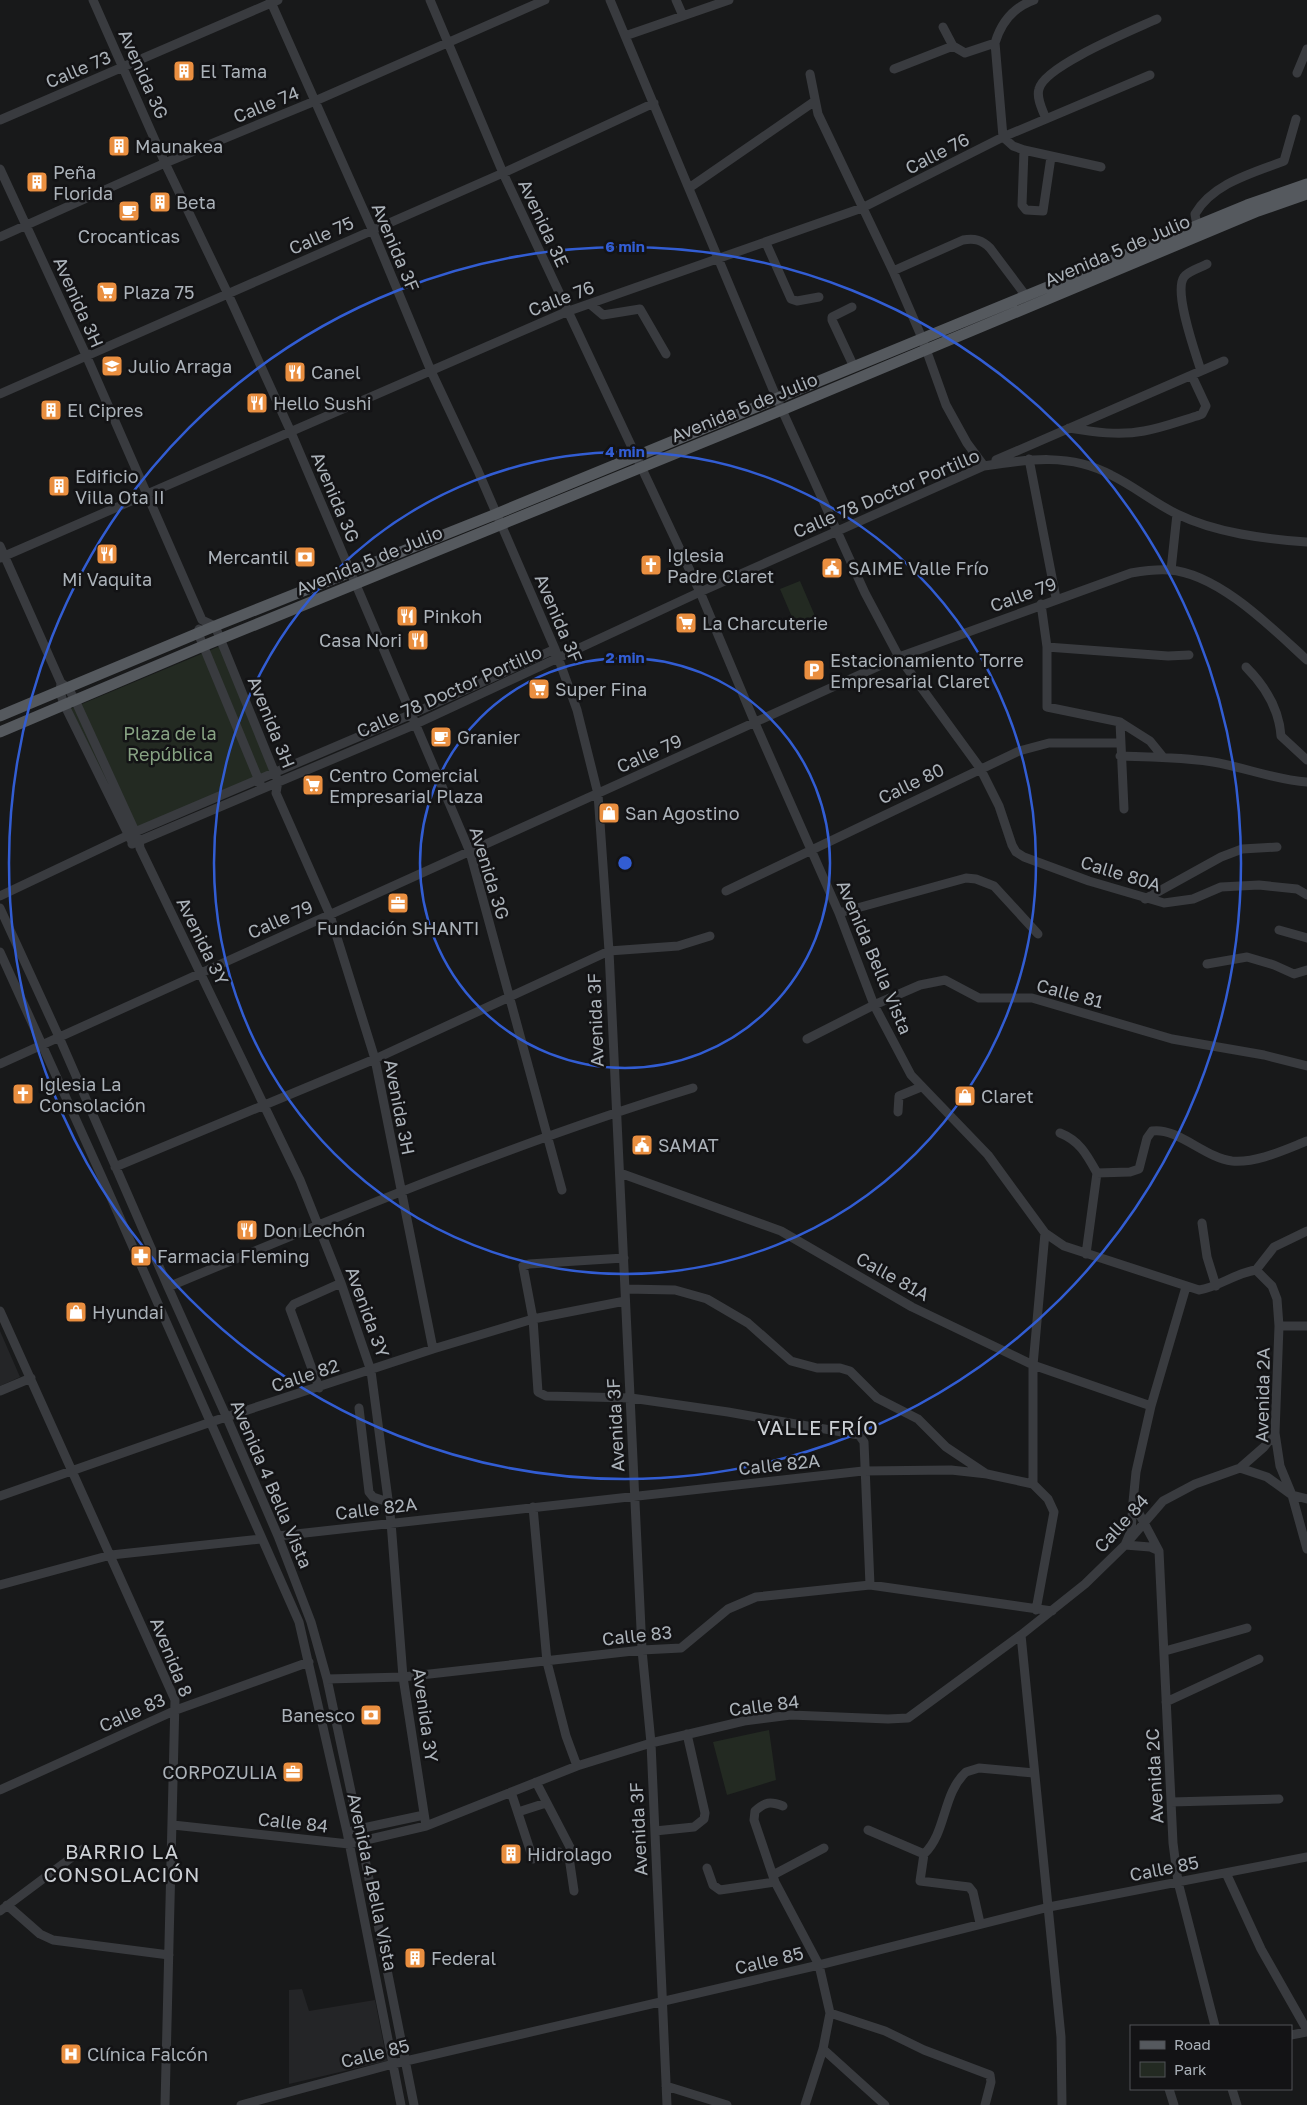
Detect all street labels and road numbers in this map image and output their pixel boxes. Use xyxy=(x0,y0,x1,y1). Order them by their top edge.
street label: Avenida 3G xyxy=(114,26,174,122)
street label: Calle 73 xyxy=(42,45,114,93)
street label: Calle 74 xyxy=(230,81,302,127)
street label: Calle 76 xyxy=(901,128,973,178)
street label: Avenida 3E xyxy=(514,176,574,270)
street label: Avenida 3F xyxy=(368,199,424,295)
street label: Avenida 5 de Julio xyxy=(1041,209,1193,291)
street label: Calle 75 xyxy=(285,211,357,259)
street label: Avenida 3H xyxy=(49,253,109,351)
street label: Calle 76 xyxy=(525,275,597,321)
street label: Avenida 5 de Julio xyxy=(668,368,820,446)
street label: Calle 78 Doctor Portillo xyxy=(789,444,983,542)
street label: Avenida 3G xyxy=(307,449,365,545)
street label: Avenida 5 de Julio xyxy=(293,521,445,599)
street label: Avenida 3F xyxy=(531,570,587,666)
street label: Calle 79 xyxy=(987,572,1059,616)
street label: Calle 78 Doctor Portillo xyxy=(353,640,545,742)
street label: Avenida 3H xyxy=(244,673,300,771)
street label: Calle 79 xyxy=(613,729,685,777)
street label: Calle 80 xyxy=(874,758,948,808)
street label: Avenida 3G xyxy=(465,824,515,922)
street label: Calle 80A xyxy=(1078,850,1164,896)
street label: Avenida Bella Vista xyxy=(833,877,917,1037)
street label: Avenida 3Y xyxy=(172,894,234,989)
street label: Calle 79 xyxy=(244,895,316,943)
street label: Avenida 3F xyxy=(582,973,608,1067)
street label: Calle 81 xyxy=(1034,974,1106,1013)
street label: Avenida 3H xyxy=(380,1057,420,1157)
street label: Calle 81A xyxy=(852,1247,934,1305)
street label: Avenida 3Y xyxy=(341,1264,395,1361)
street label: Avenida 2A xyxy=(1250,1347,1274,1443)
street label: Calle 82 xyxy=(268,1354,342,1396)
street label: Avenida 3F xyxy=(602,1377,628,1473)
street label: Avenida 4 Bella Vista xyxy=(227,1397,317,1571)
street label: Calle 82A xyxy=(737,1449,821,1479)
street label: Calle 84 xyxy=(1089,1489,1153,1557)
street label: Calle 82A xyxy=(334,1492,418,1524)
street label: Avenida 8 xyxy=(146,1614,198,1700)
street label: Calle 83 xyxy=(601,1620,673,1650)
street label: Avenida 3Y xyxy=(409,1667,444,1764)
street label: Calle 83 xyxy=(95,1688,169,1736)
street label: Calle 84 xyxy=(728,1690,800,1720)
street label: Avenida 2C xyxy=(1141,1728,1167,1824)
street label: Avenida 3F xyxy=(625,1781,651,1877)
street label: Avenida 4 Bella Vista xyxy=(343,1791,403,1973)
street label: Calle 84 xyxy=(257,1807,329,1837)
street label: Calle 85 xyxy=(1127,1851,1201,1885)
street label: Calle 85 xyxy=(732,1941,806,1979)
street label: Calle 85 xyxy=(338,2034,412,2072)

